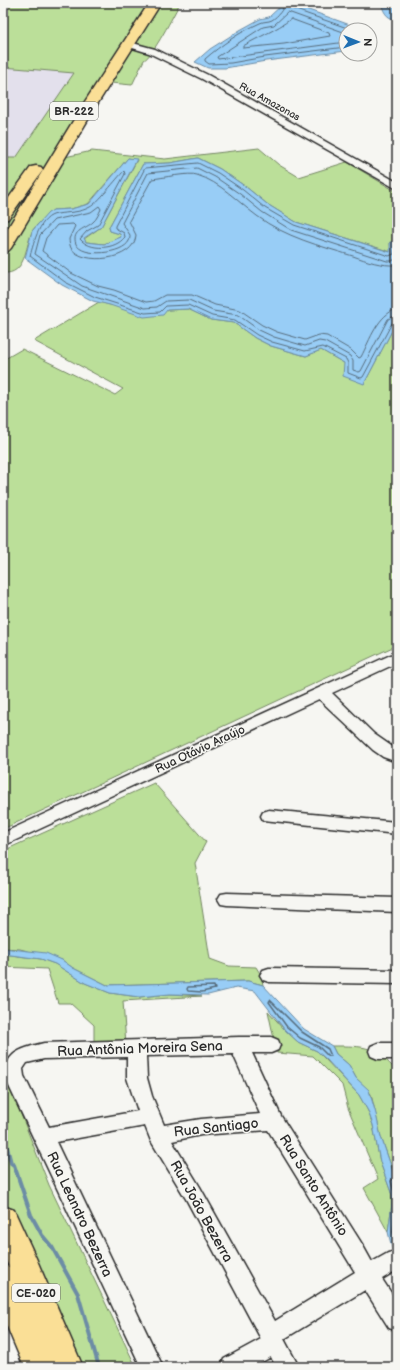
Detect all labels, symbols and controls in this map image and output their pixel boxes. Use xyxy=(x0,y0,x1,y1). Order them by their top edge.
north arrow xyxy=(338,22,378,62)
text: N xyxy=(361,38,374,46)
street label: Rua Amazonas xyxy=(237,80,302,124)
road number: BR-222 xyxy=(50,102,98,120)
street label: Rua Otávio Araújo xyxy=(153,722,248,777)
street label: Rua Antônia Moreira Sena xyxy=(57,1037,223,1060)
street label: Rua Santiago xyxy=(173,1115,259,1140)
street label: Rua Santo Antônio xyxy=(276,1131,352,1239)
street label: Rua Leandro Bezerra xyxy=(43,1149,116,1280)
street label: Rua João Bezerra xyxy=(167,1157,237,1265)
road number: CE-020 xyxy=(12,1284,60,1302)

